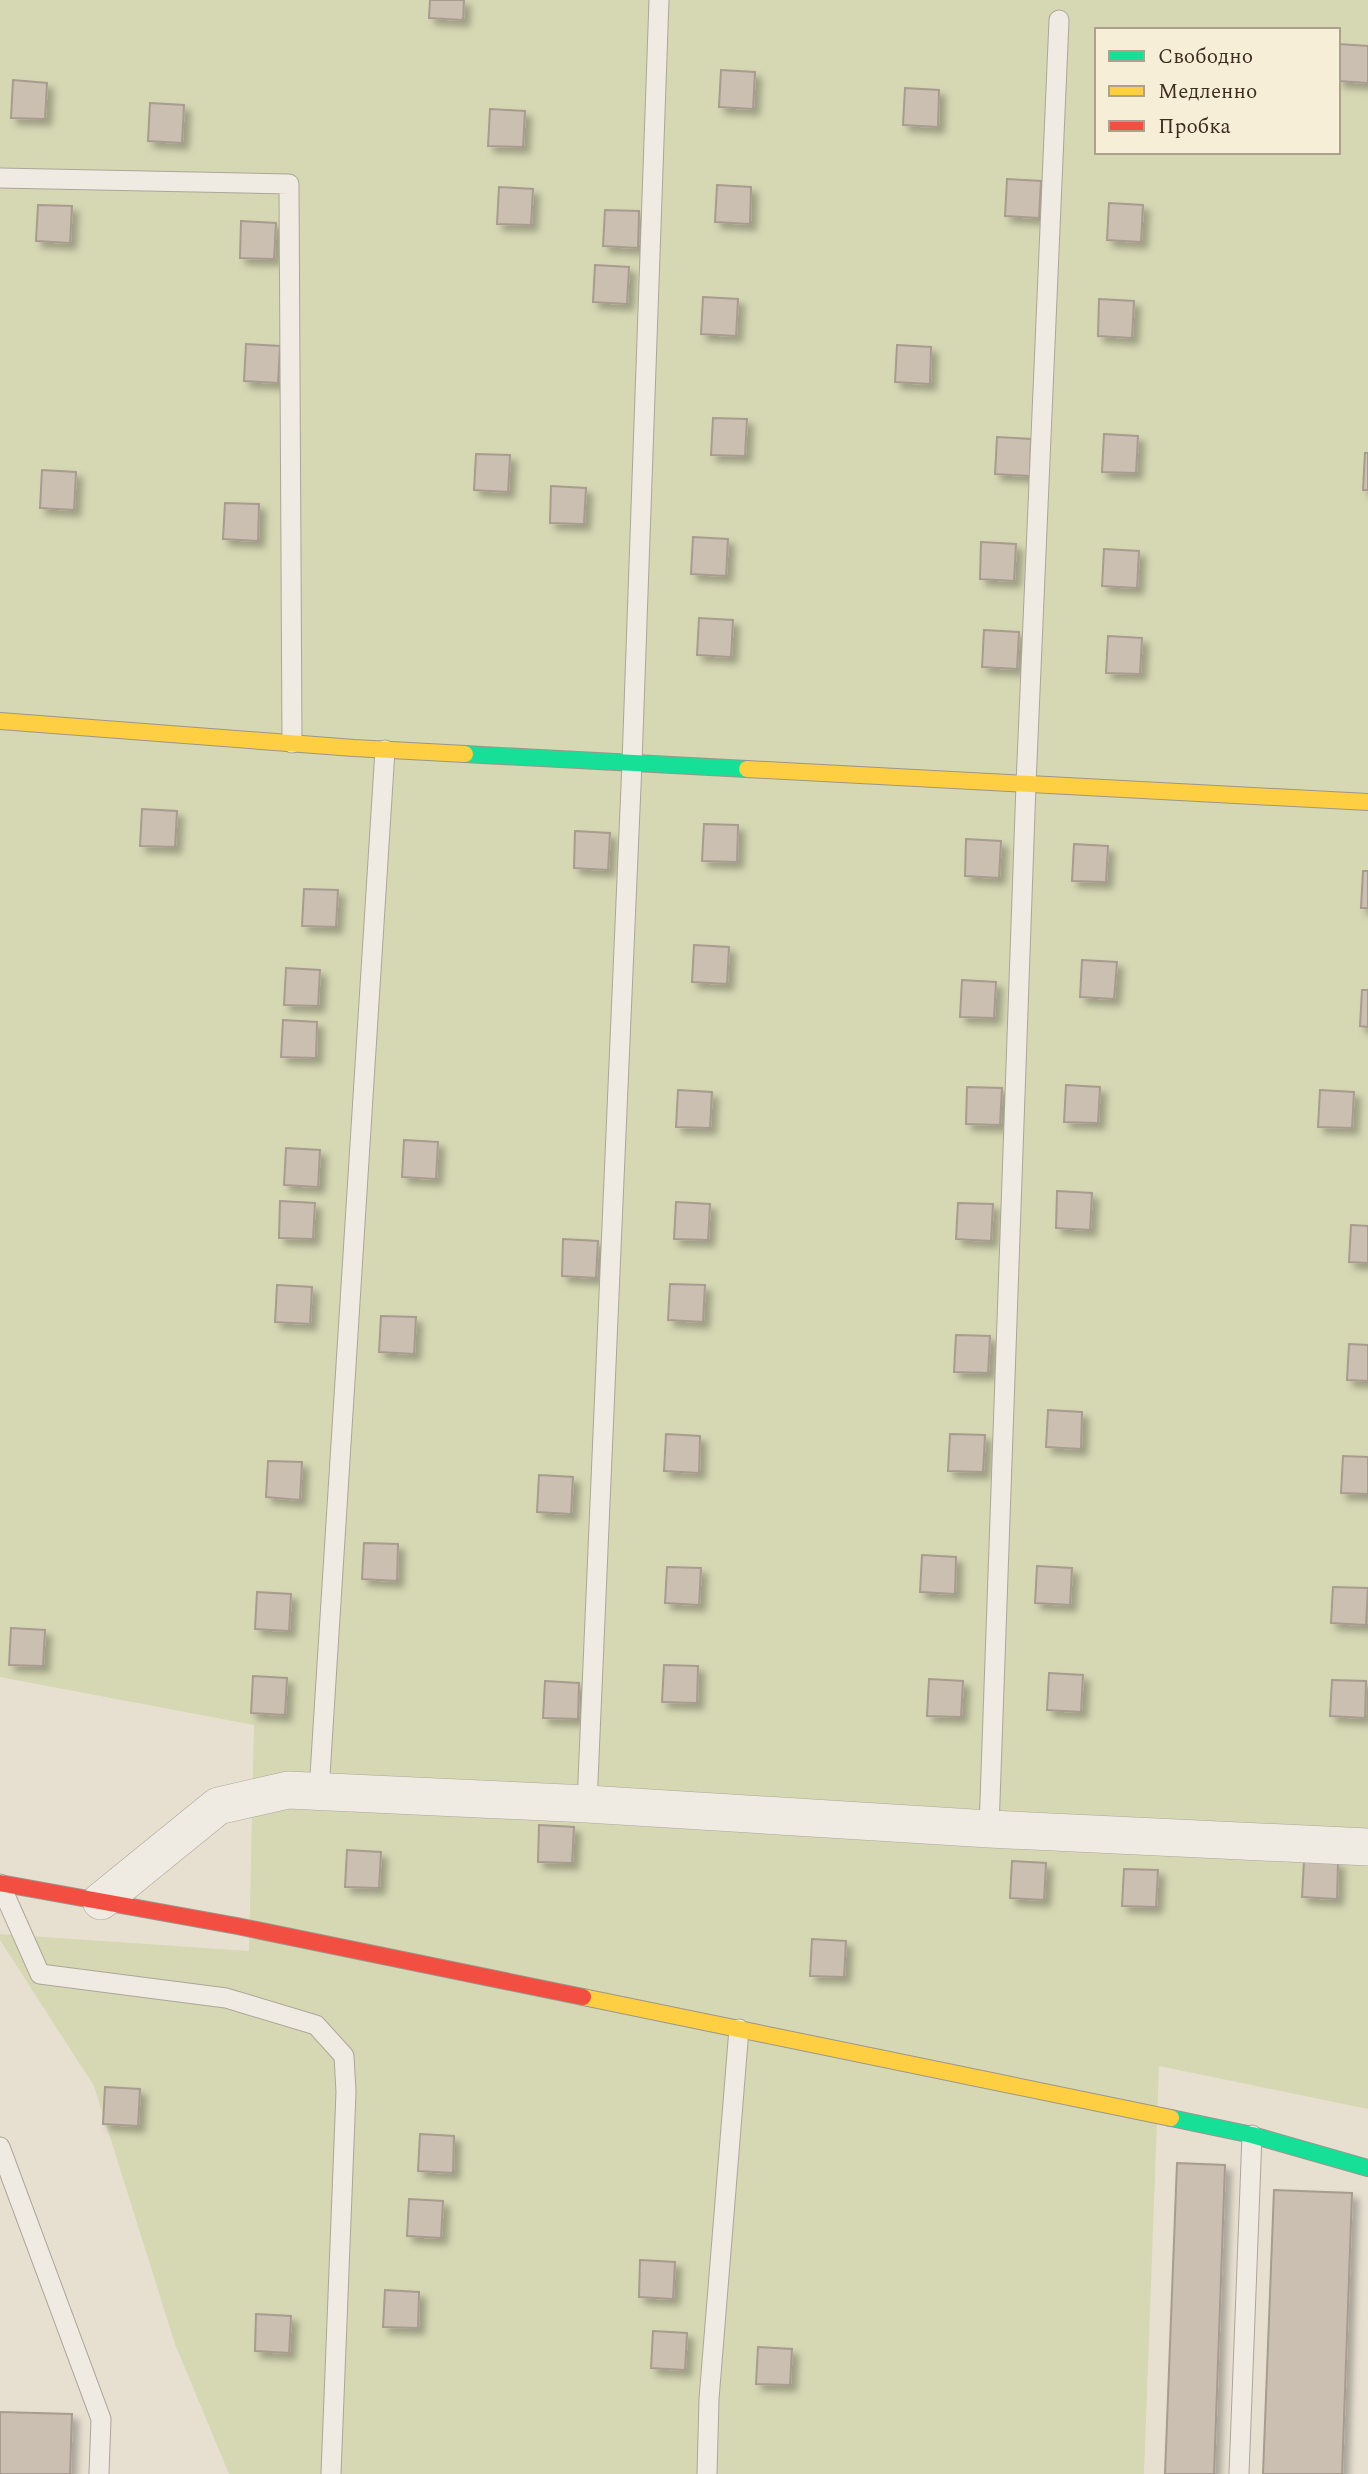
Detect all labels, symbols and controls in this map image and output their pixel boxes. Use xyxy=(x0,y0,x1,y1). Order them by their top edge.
legend xyxy=(1095,28,1340,154)
text: Свободно xyxy=(1158,41,1253,73)
text: Медленно xyxy=(1158,76,1257,108)
text: Пробка xyxy=(1158,111,1232,143)

